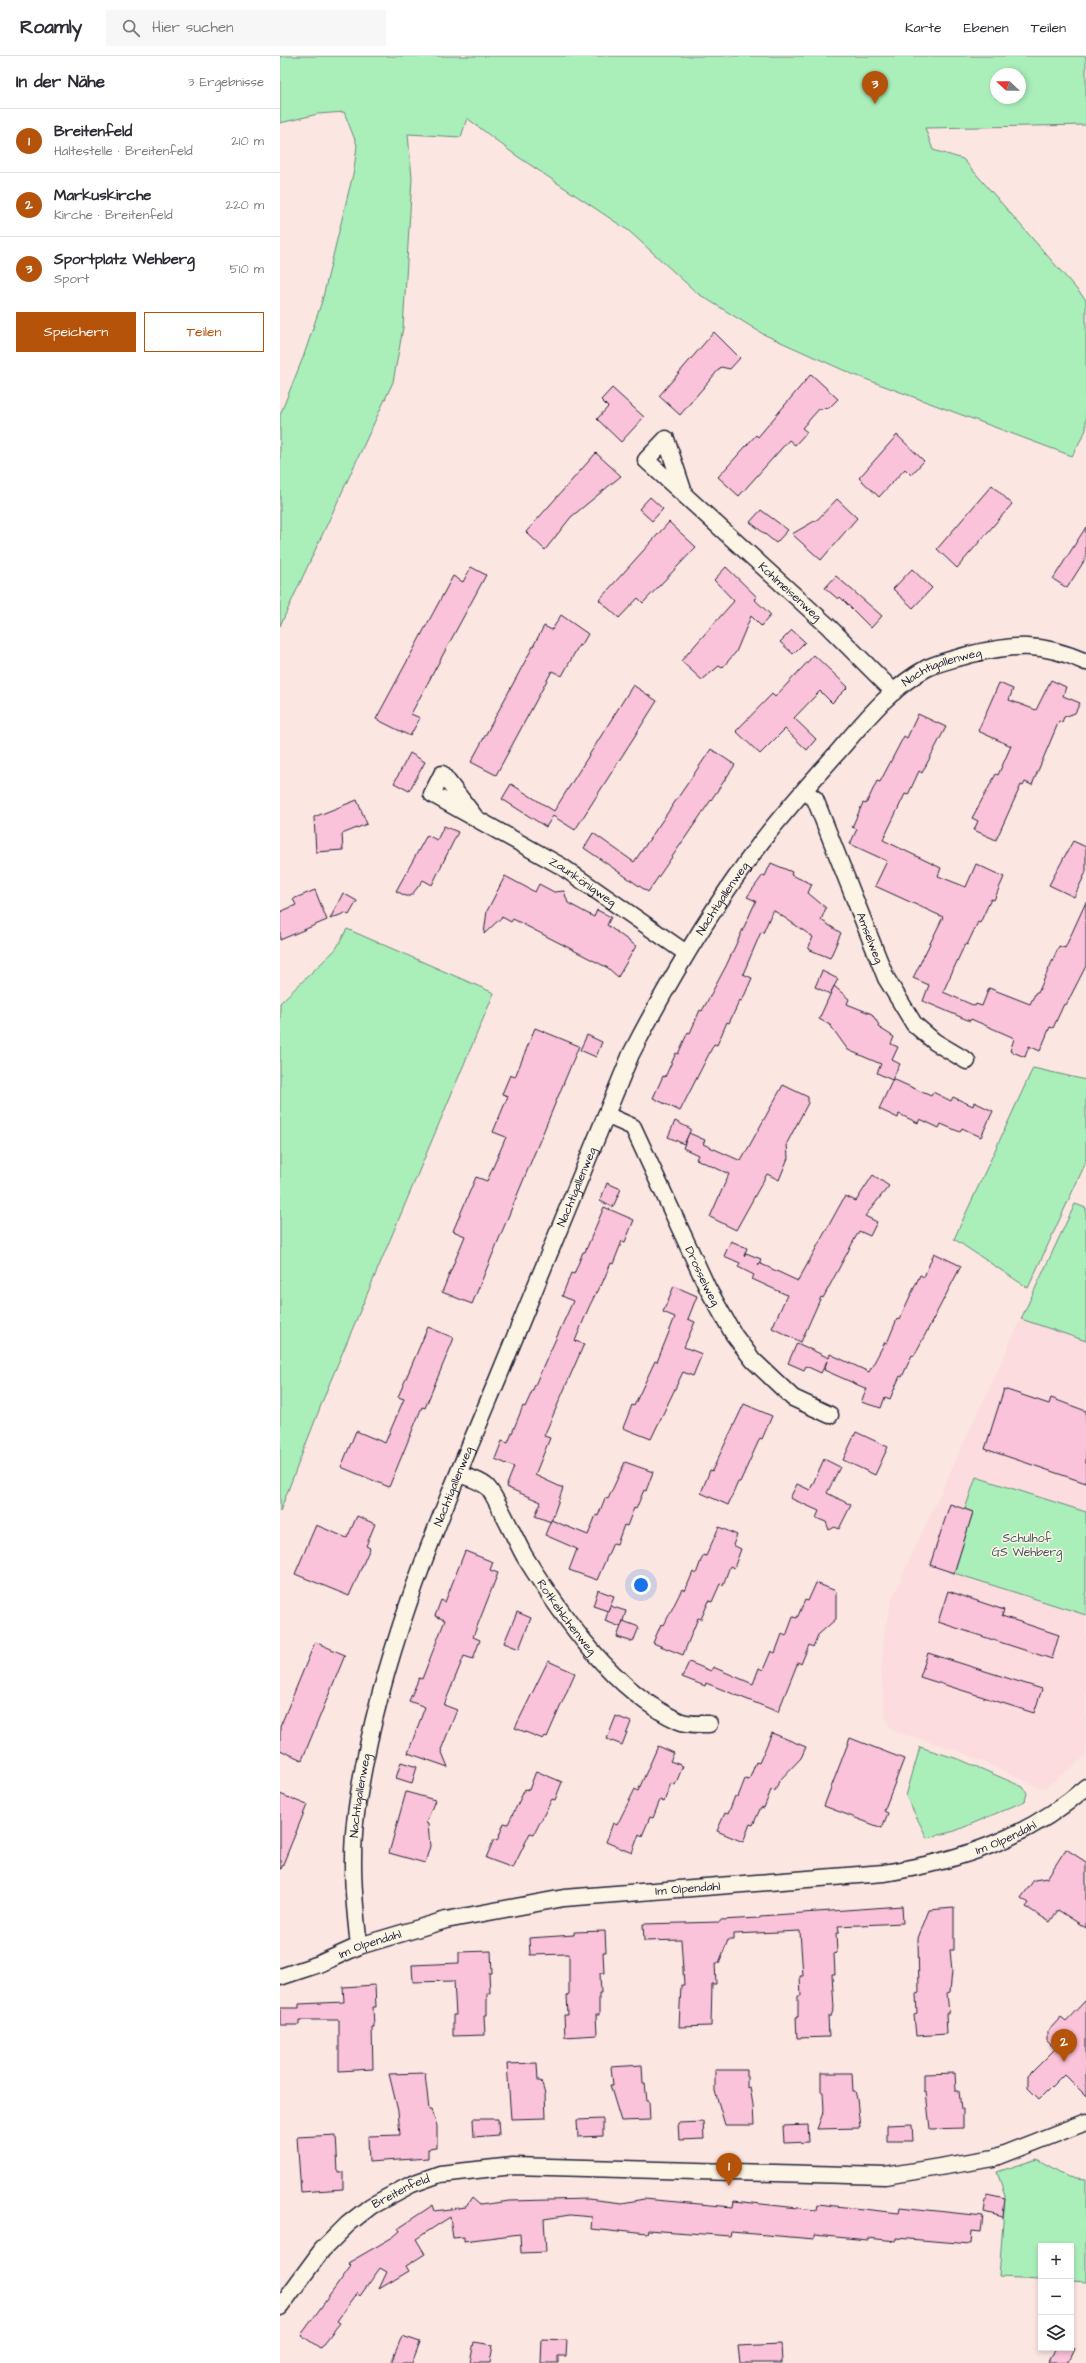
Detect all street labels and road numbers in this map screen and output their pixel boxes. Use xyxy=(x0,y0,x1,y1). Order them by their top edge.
street label: Kohlmeisenweg xyxy=(755,558,826,626)
street label: Nachtigallenweg xyxy=(898,644,983,690)
street label: Zaunkönigweg xyxy=(546,853,620,911)
street label: Nachtigallenweg xyxy=(692,858,754,938)
street label: Amselweg xyxy=(852,910,888,966)
street label: Nachtigallenweg xyxy=(553,1144,601,1229)
street label: Drosselweg xyxy=(681,1244,724,1309)
street label: Nachtigallenweg xyxy=(429,1444,478,1529)
street label: Rotkehlchenweg xyxy=(533,1576,600,1659)
street label: Nachtigallenweg xyxy=(345,1752,376,1838)
street label: Im Olpendahl xyxy=(973,1816,1039,1859)
street label: Im Olpendahl xyxy=(655,1877,721,1899)
street label: Im Olpendahl xyxy=(336,1925,403,1963)
street label: Breitenfeld xyxy=(369,2170,432,2213)

